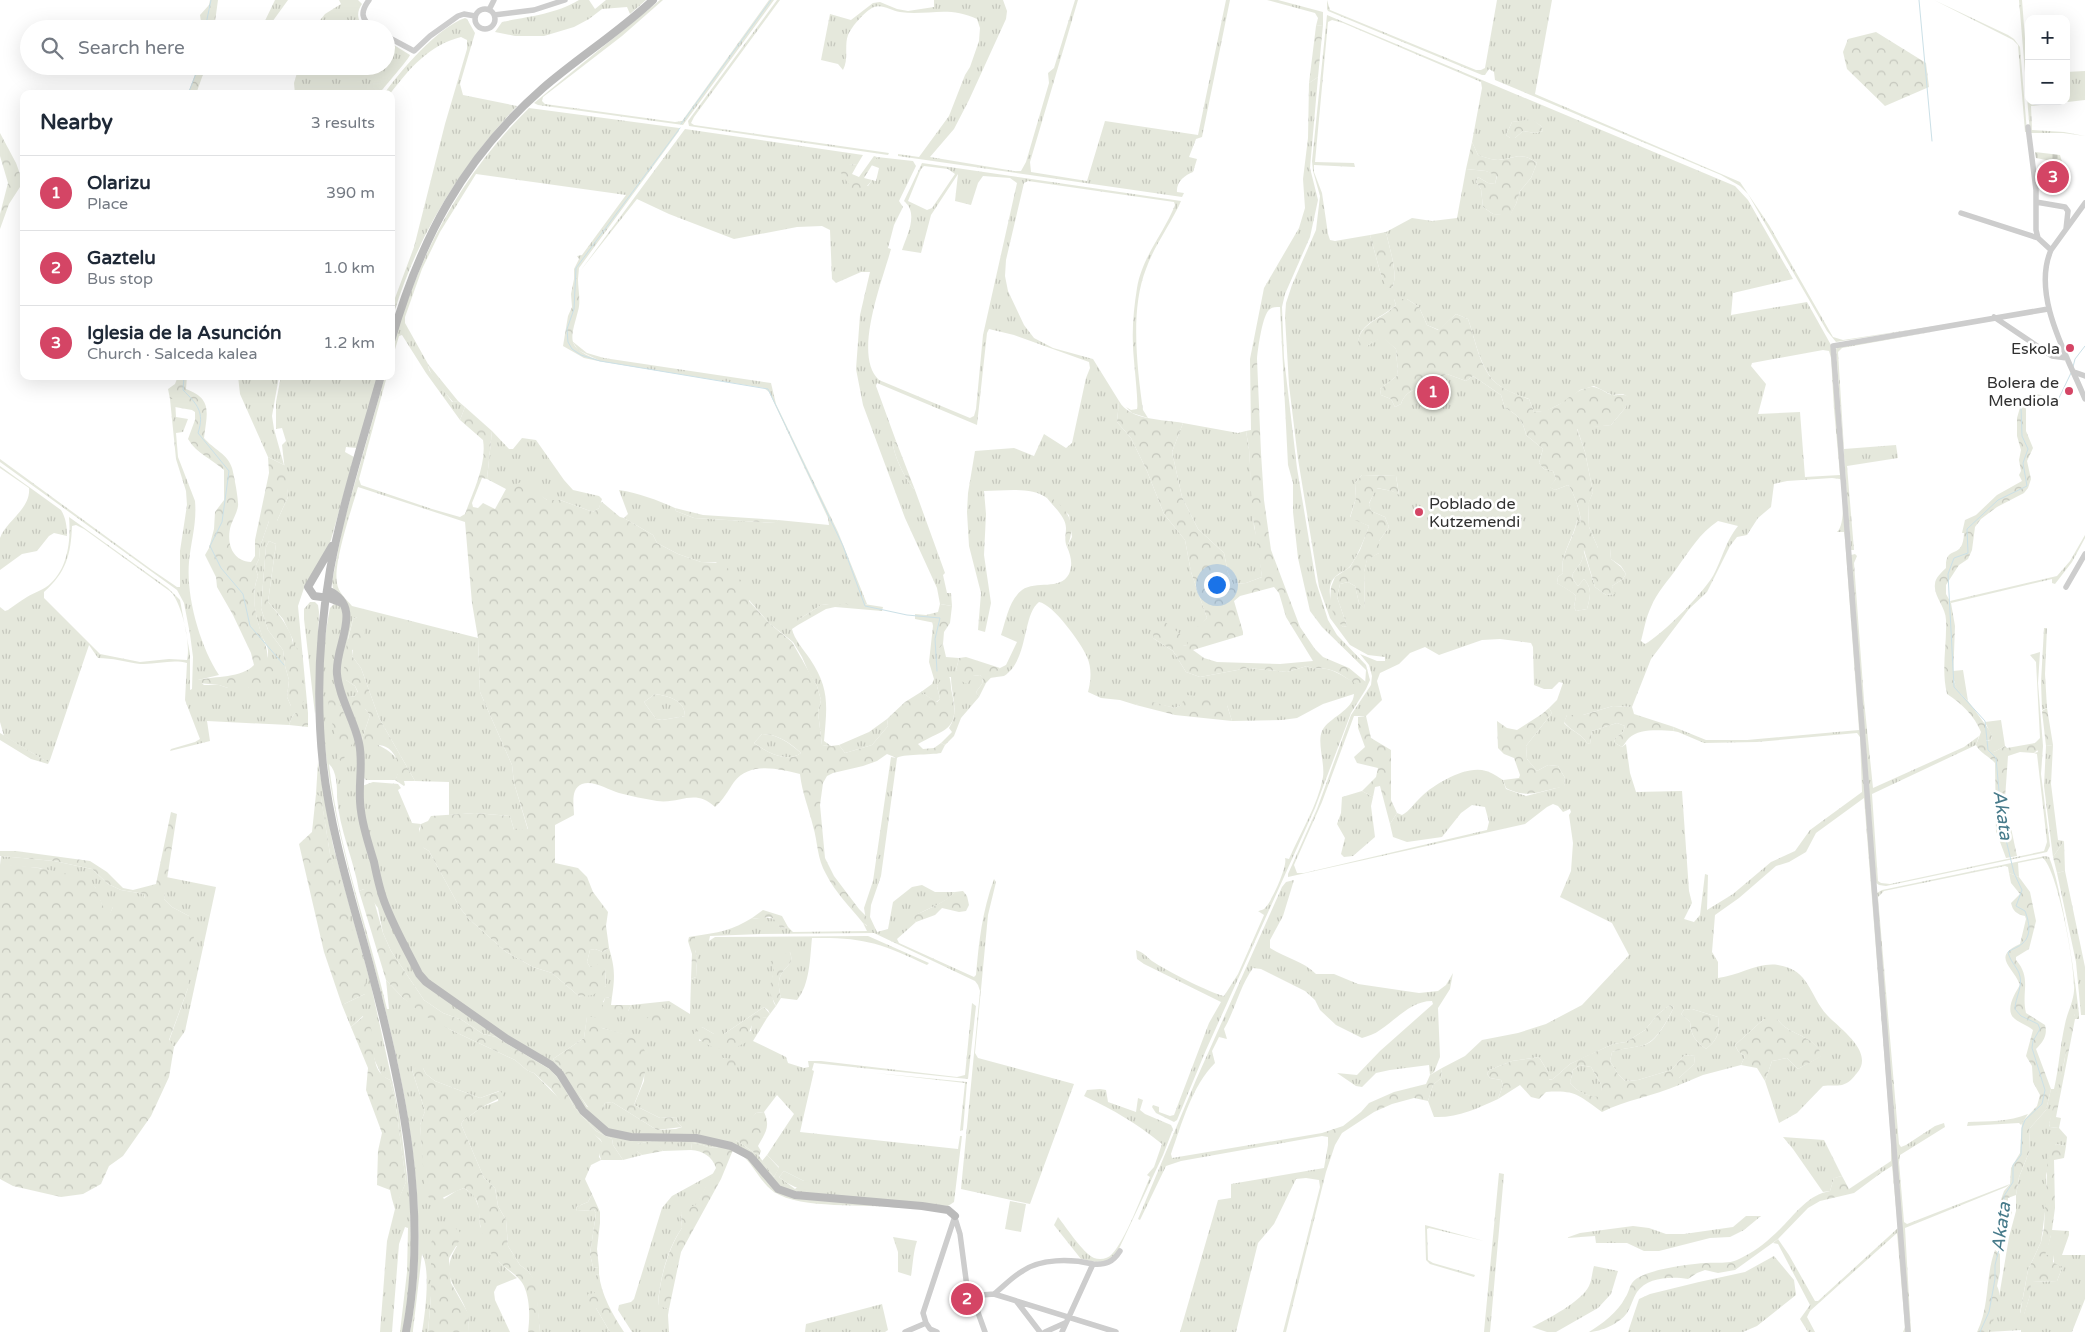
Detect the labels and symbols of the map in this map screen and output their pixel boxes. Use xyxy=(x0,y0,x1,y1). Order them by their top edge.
pin: 3 xyxy=(2037,158,2069,196)
place label: Eskola xyxy=(2011,339,2060,359)
marker: Eskola xyxy=(2064,342,2076,354)
pin: 1 xyxy=(1417,373,1449,411)
place label: Bolera de Mendiola xyxy=(1987,373,2059,411)
marker: Bolera de Mendiola xyxy=(2063,385,2075,397)
place label: Poblado de Kutzemendi xyxy=(1429,494,1520,532)
marker: Poblado de Kutzemendi xyxy=(1413,506,1425,518)
your location xyxy=(1204,572,1230,598)
water label: Akata xyxy=(1989,789,2017,842)
water label: Akata xyxy=(1987,1200,2015,1253)
pin: 2 xyxy=(951,1280,983,1318)

